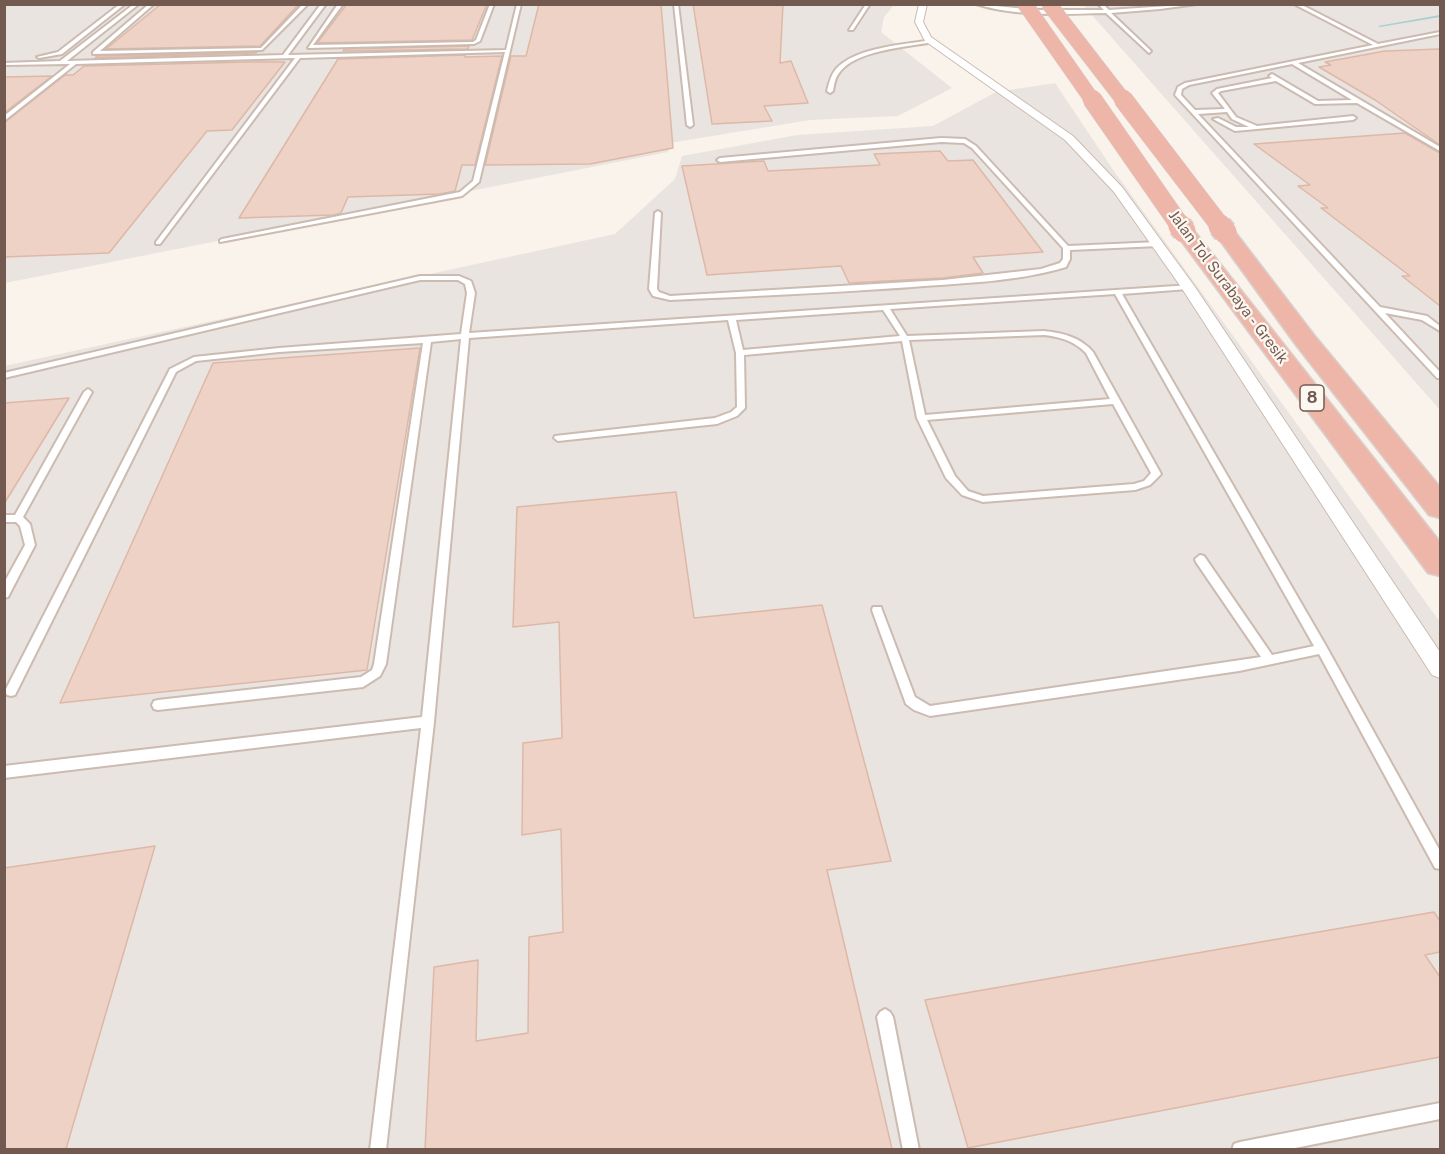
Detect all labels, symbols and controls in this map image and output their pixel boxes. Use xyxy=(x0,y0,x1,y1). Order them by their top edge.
street label: Jalan Tol Surabaya - Gresik xyxy=(1164,207,1292,367)
road number: 8 xyxy=(1300,385,1324,411)

